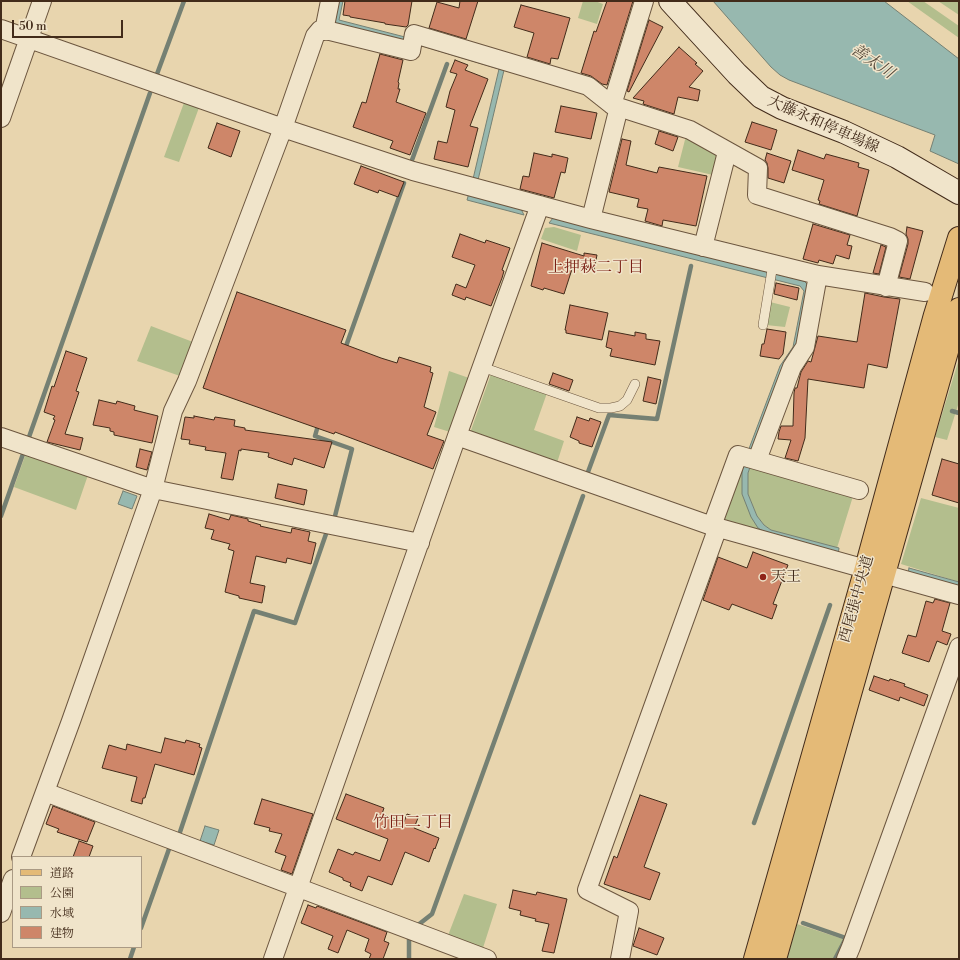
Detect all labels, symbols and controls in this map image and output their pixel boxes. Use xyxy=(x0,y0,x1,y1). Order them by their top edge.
scale bar xyxy=(14,12,125,38)
text: 50 m xyxy=(19,19,47,34)
water label: 善太川 xyxy=(847,41,897,83)
street label: 大藤永和停車場線 xyxy=(765,92,881,158)
district label: 上押萩二丁目 xyxy=(548,258,644,278)
street label: 西尾張中央道 xyxy=(836,553,878,645)
place label: 天王 xyxy=(771,568,801,586)
marker: 天王 xyxy=(758,572,768,582)
district label: 竹田二丁目 xyxy=(373,813,453,833)
legend xyxy=(12,856,142,948)
text: 道路 xyxy=(50,866,74,881)
text: 公園 xyxy=(50,886,74,901)
text: 水域 xyxy=(50,906,74,921)
text: 建物 xyxy=(50,926,74,941)

